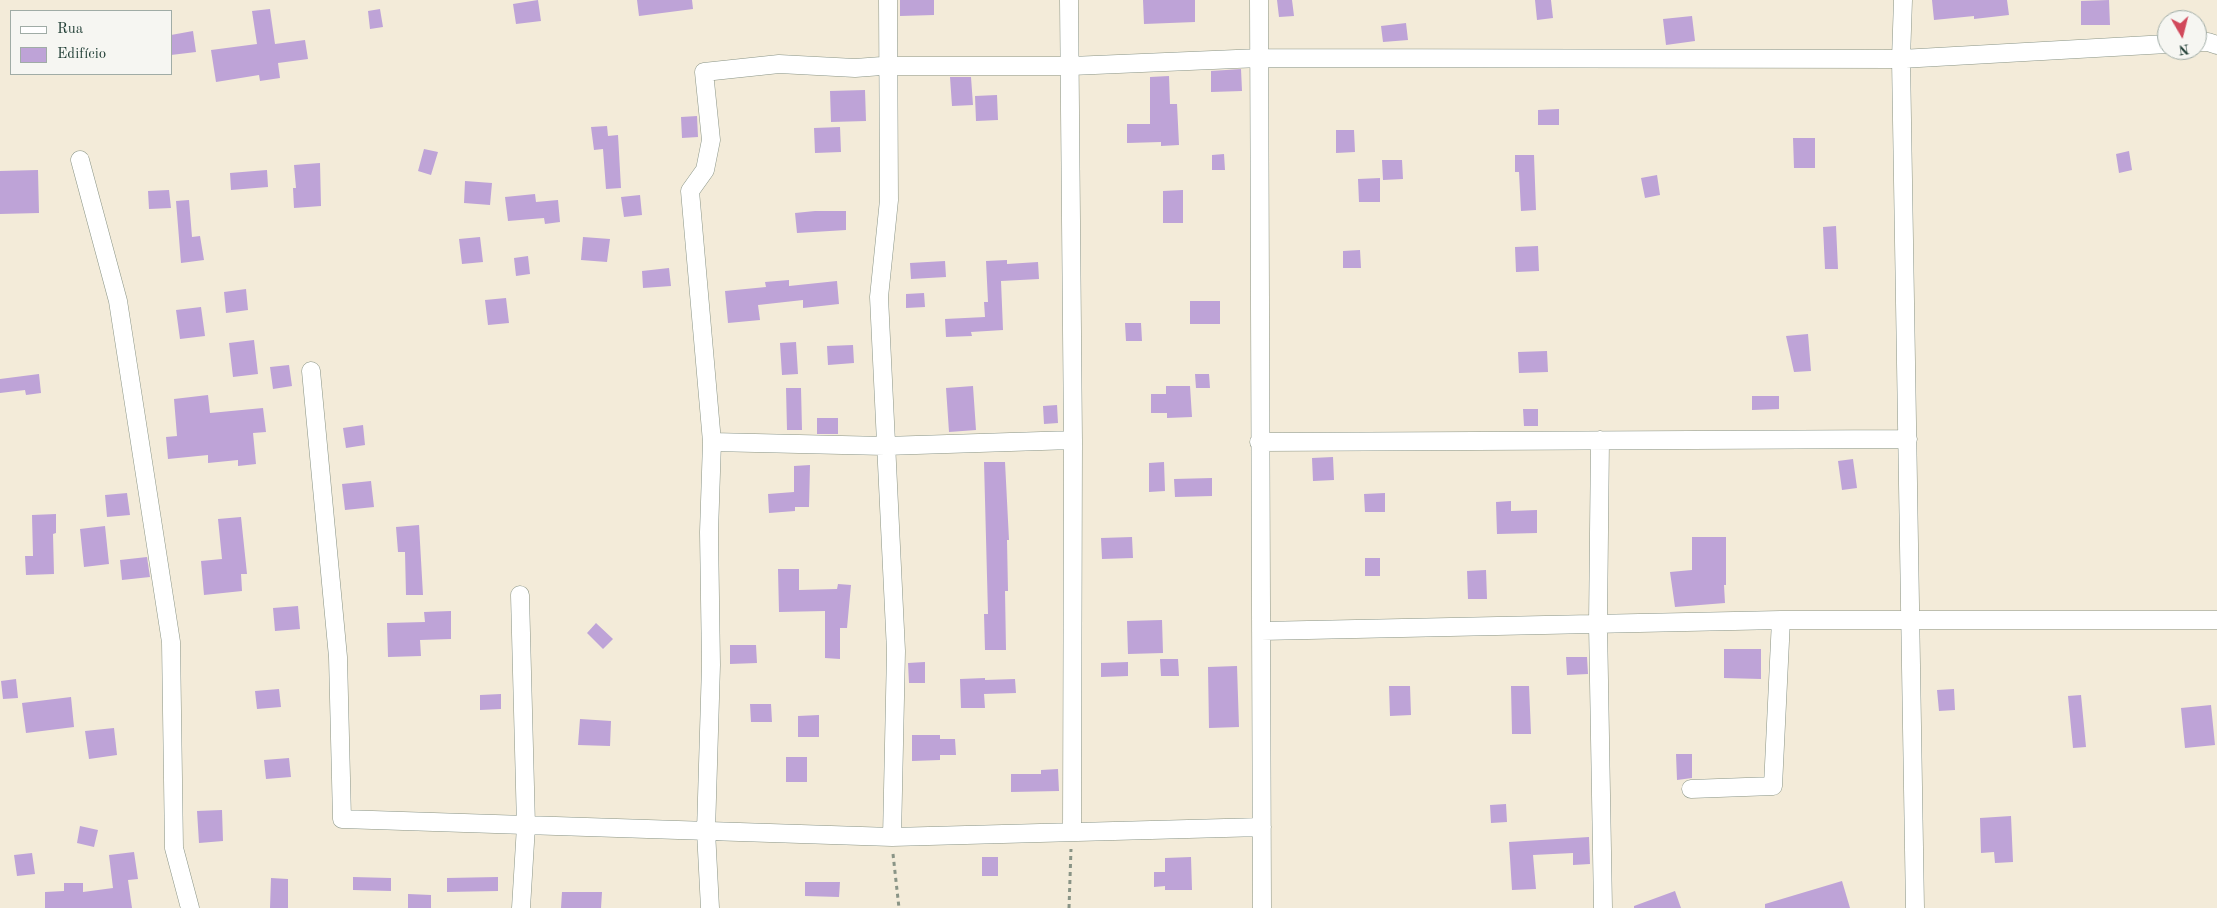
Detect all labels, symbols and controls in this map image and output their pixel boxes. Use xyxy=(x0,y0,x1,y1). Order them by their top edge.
legend xyxy=(10,10,172,75)
north arrow xyxy=(2157,10,2207,60)
text: Rua xyxy=(57,22,83,37)
text: N xyxy=(2178,41,2190,57)
text: Edifício xyxy=(57,47,106,62)

